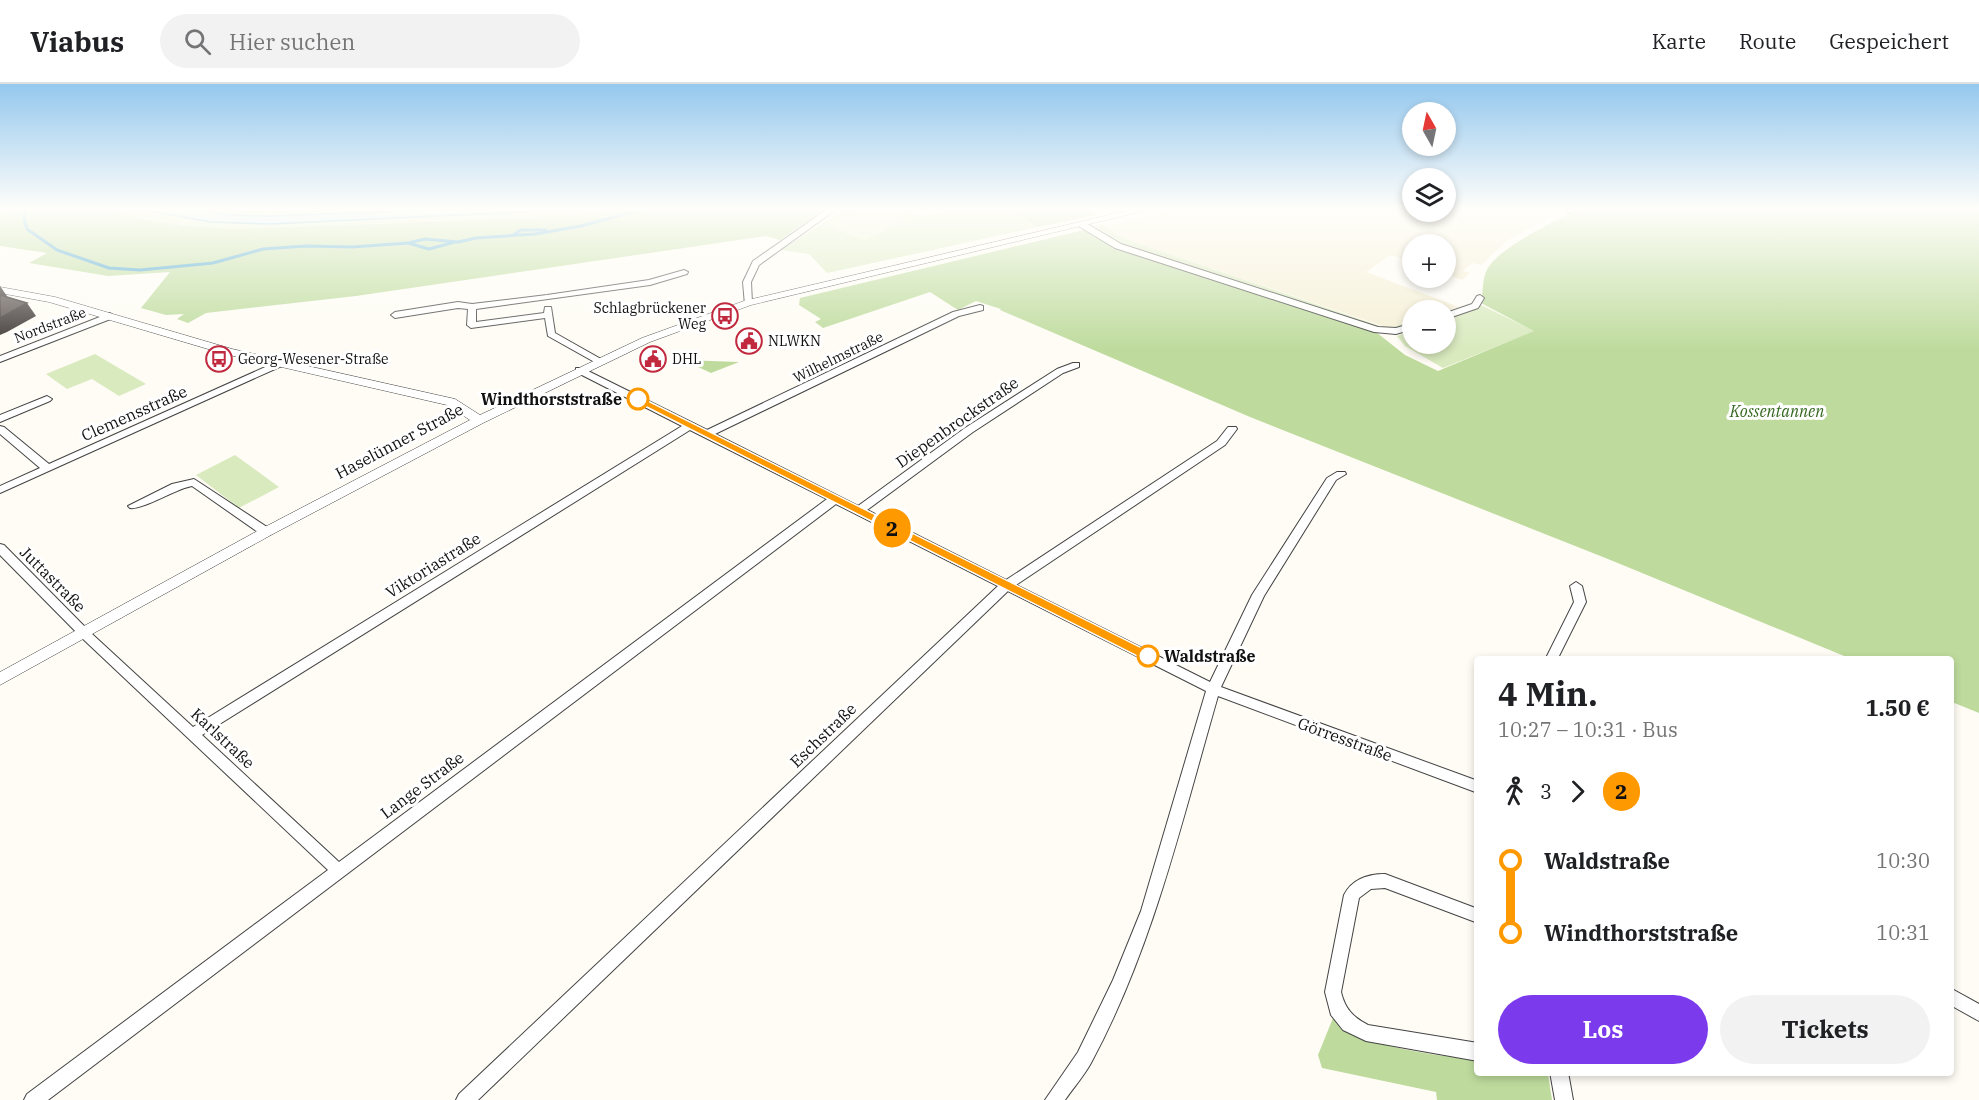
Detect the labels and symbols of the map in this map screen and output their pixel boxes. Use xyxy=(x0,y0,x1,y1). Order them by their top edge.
north arrow xyxy=(1402,102,1456,156)
place label: Schlagbrückener Weg xyxy=(594,299,707,333)
bus stop icon: Schlagbrückener Weg xyxy=(710,301,740,331)
street label: Nordstraße xyxy=(12,303,88,347)
public building icon: NLWKN xyxy=(734,326,764,356)
street label: Wilhelmstraße xyxy=(790,327,886,387)
place label: NLWKN xyxy=(768,332,821,350)
bus stop icon: Georg-Wesener-Straße xyxy=(204,344,234,374)
public building icon: DHL xyxy=(638,344,668,374)
place label: Georg-Wesener-Straße xyxy=(238,350,388,368)
place label: DHL xyxy=(672,350,701,368)
street label: Diepenbrockstraße xyxy=(892,372,1022,472)
street label: Clemensstraße xyxy=(78,381,190,445)
marker: Windthorststraße xyxy=(627,388,649,410)
place label: Windthorststraße xyxy=(481,389,622,409)
street label: Haselünner Straße xyxy=(332,399,466,483)
park label: Kossentannen xyxy=(1729,401,1824,421)
line badge: 2 xyxy=(872,508,912,548)
street label: Viktoriastraße xyxy=(382,528,484,602)
street label: Juttastraße xyxy=(16,542,90,616)
marker: Waldstraße xyxy=(1137,645,1159,667)
place label: Waldstraße xyxy=(1164,646,1256,666)
street label: Eschstraße xyxy=(786,699,860,771)
street label: Karlstraße xyxy=(187,704,259,772)
street label: Görresstraße xyxy=(1295,713,1395,765)
street label: Lange Straße xyxy=(376,747,468,823)

